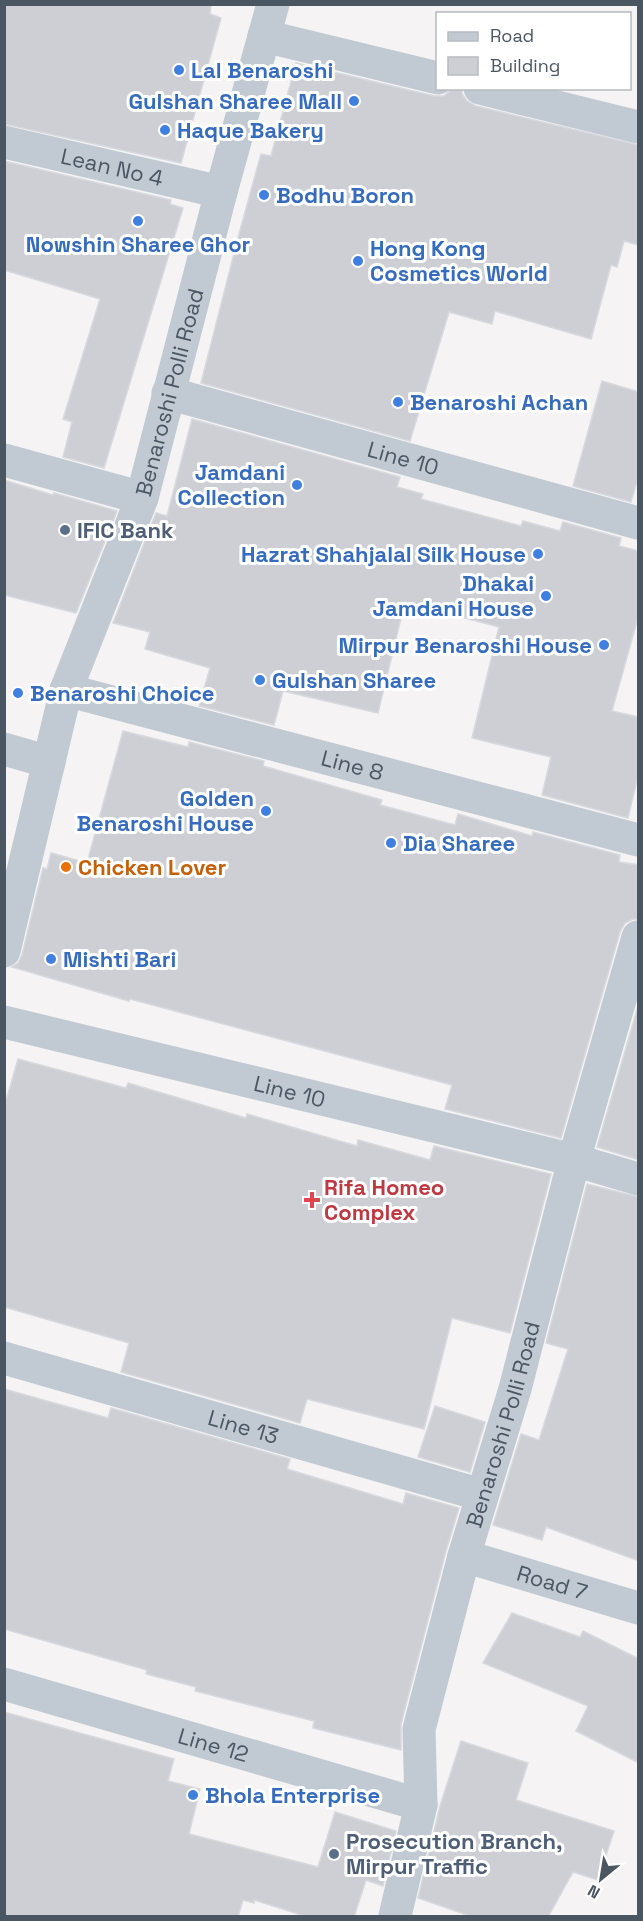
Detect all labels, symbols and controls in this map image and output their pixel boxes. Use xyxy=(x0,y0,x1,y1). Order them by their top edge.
legend xyxy=(436,12,631,90)
text: Road xyxy=(490,24,534,47)
text: Building xyxy=(490,54,560,77)
place label: Lal Benaroshi xyxy=(191,56,333,84)
marker: Lal Benaroshi xyxy=(172,63,186,77)
place label: Gulshan Sharee Mall xyxy=(128,87,342,115)
marker: Gulshan Sharee Mall xyxy=(347,94,361,108)
place label: Haque Bakery xyxy=(177,116,324,144)
marker: Haque Bakery xyxy=(158,123,172,137)
street label: Lean No 4 xyxy=(58,142,166,192)
place label: Bodhu Boron xyxy=(276,181,414,209)
marker: Bodhu Boron xyxy=(257,188,271,202)
marker: Nowshin Sharee Ghor xyxy=(131,214,145,228)
place label: Nowshin Sharee Ghor xyxy=(26,230,251,258)
place label: Hong Kong Cosmetics World xyxy=(370,234,548,287)
marker: Hong Kong Cosmetics World xyxy=(351,254,365,268)
street label: Benaroshi Polli Road xyxy=(129,285,210,499)
place label: Benaroshi Achan xyxy=(410,388,588,416)
marker: Benaroshi Achan xyxy=(391,395,405,409)
street label: Line 10 xyxy=(364,435,442,481)
place label: Jamdani Collection xyxy=(178,458,285,511)
marker: Jamdani Collection xyxy=(290,478,304,492)
place label: IFIC Bank xyxy=(77,516,174,544)
marker: IFIC Bank xyxy=(58,523,72,537)
place label: Hazrat Shahjalal Silk House xyxy=(241,540,526,568)
marker: Hazrat Shahjalal Silk House xyxy=(531,547,545,561)
place label: Dhakai Jamdani House xyxy=(372,569,534,622)
marker: Dhakai Jamdani House xyxy=(539,589,553,603)
place label: Mirpur Benaroshi House xyxy=(339,631,592,659)
marker: Mirpur Benaroshi House xyxy=(597,638,611,652)
place label: Gulshan Sharee xyxy=(272,666,436,694)
marker: Gulshan Sharee xyxy=(253,673,267,687)
place label: Benaroshi Choice xyxy=(30,679,215,707)
marker: Benaroshi Choice xyxy=(11,686,25,700)
street label: Line 8 xyxy=(318,744,386,787)
place label: Golden Benaroshi House xyxy=(76,784,254,837)
marker: Golden Benaroshi House xyxy=(259,804,273,818)
place label: Dia Sharee xyxy=(403,829,515,857)
marker: Dia Sharee xyxy=(384,836,398,850)
place label: Chicken Lover xyxy=(78,853,227,881)
marker: Chicken Lover xyxy=(59,860,73,874)
place label: Mishti Bari xyxy=(63,945,176,973)
marker: Mishti Bari xyxy=(44,952,58,966)
street label: Line 10 xyxy=(251,1069,328,1113)
place label: Rifa Homeo Complex xyxy=(324,1173,444,1226)
marker: Rifa Homeo Complex xyxy=(305,1193,319,1207)
street label: Benaroshi Polli Road xyxy=(459,1318,546,1531)
street label: Line 13 xyxy=(205,1403,282,1450)
street label: Road 7 xyxy=(514,1559,591,1606)
street label: Line 12 xyxy=(175,1721,252,1768)
place label: Bhola Enterprise xyxy=(205,1781,380,1809)
marker: Bhola Enterprise xyxy=(186,1788,200,1802)
place label: Prosecution Branch, Mirpur Traffic xyxy=(346,1827,562,1880)
marker: Prosecution Branch, Mirpur Traffic xyxy=(327,1847,341,1861)
north arrow xyxy=(571,1849,631,1909)
text: N xyxy=(584,1880,604,1903)

